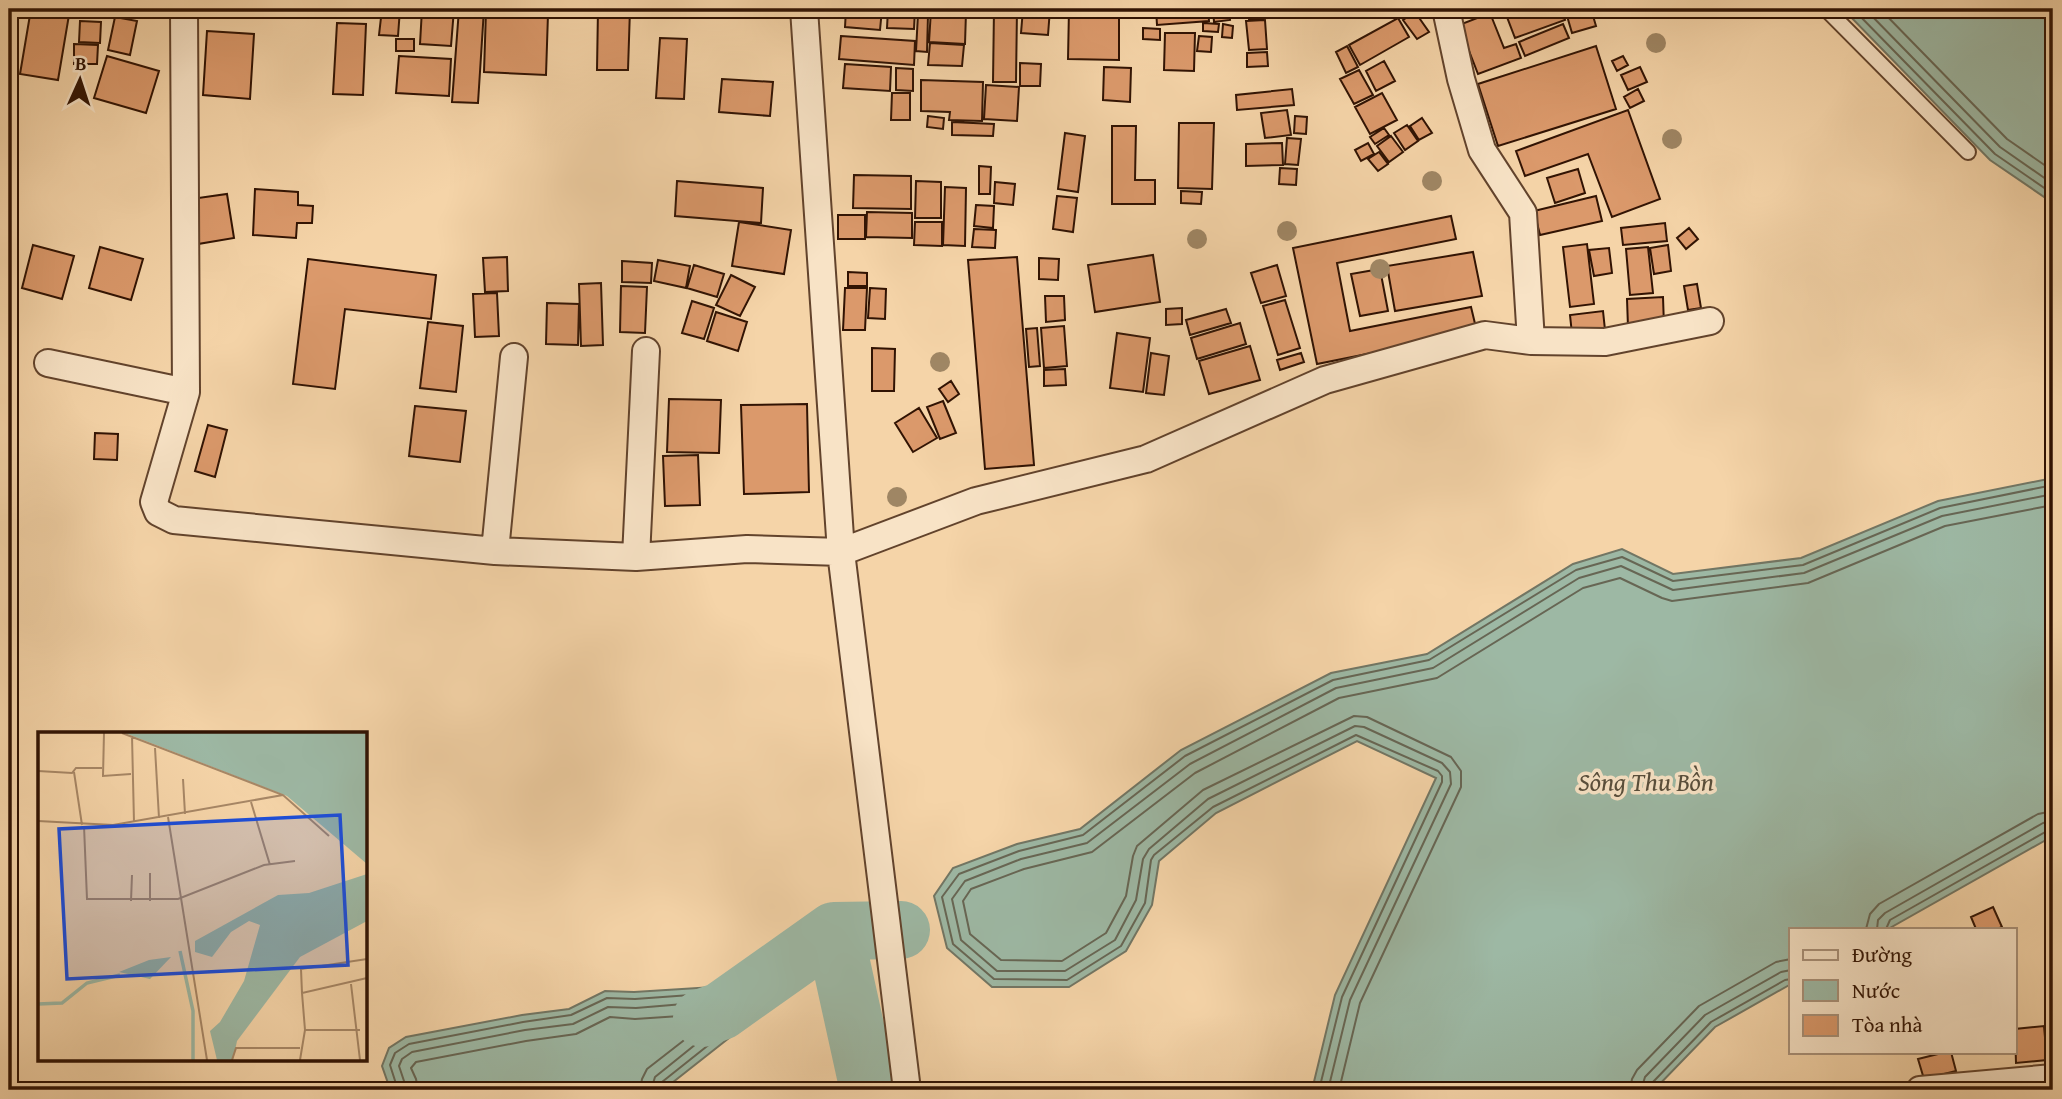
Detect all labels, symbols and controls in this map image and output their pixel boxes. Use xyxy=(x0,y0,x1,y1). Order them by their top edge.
north arrow xyxy=(46,46,116,116)
text: B xyxy=(74,49,87,77)
inset map xyxy=(38,732,368,1060)
water label: Sông Thu Bồn xyxy=(1578,762,1714,801)
legend xyxy=(1789,928,2016,1054)
text: Đường xyxy=(1852,939,1913,970)
text: Nước xyxy=(1852,975,1900,1006)
text: Tòa nhà xyxy=(1852,1009,1923,1040)

